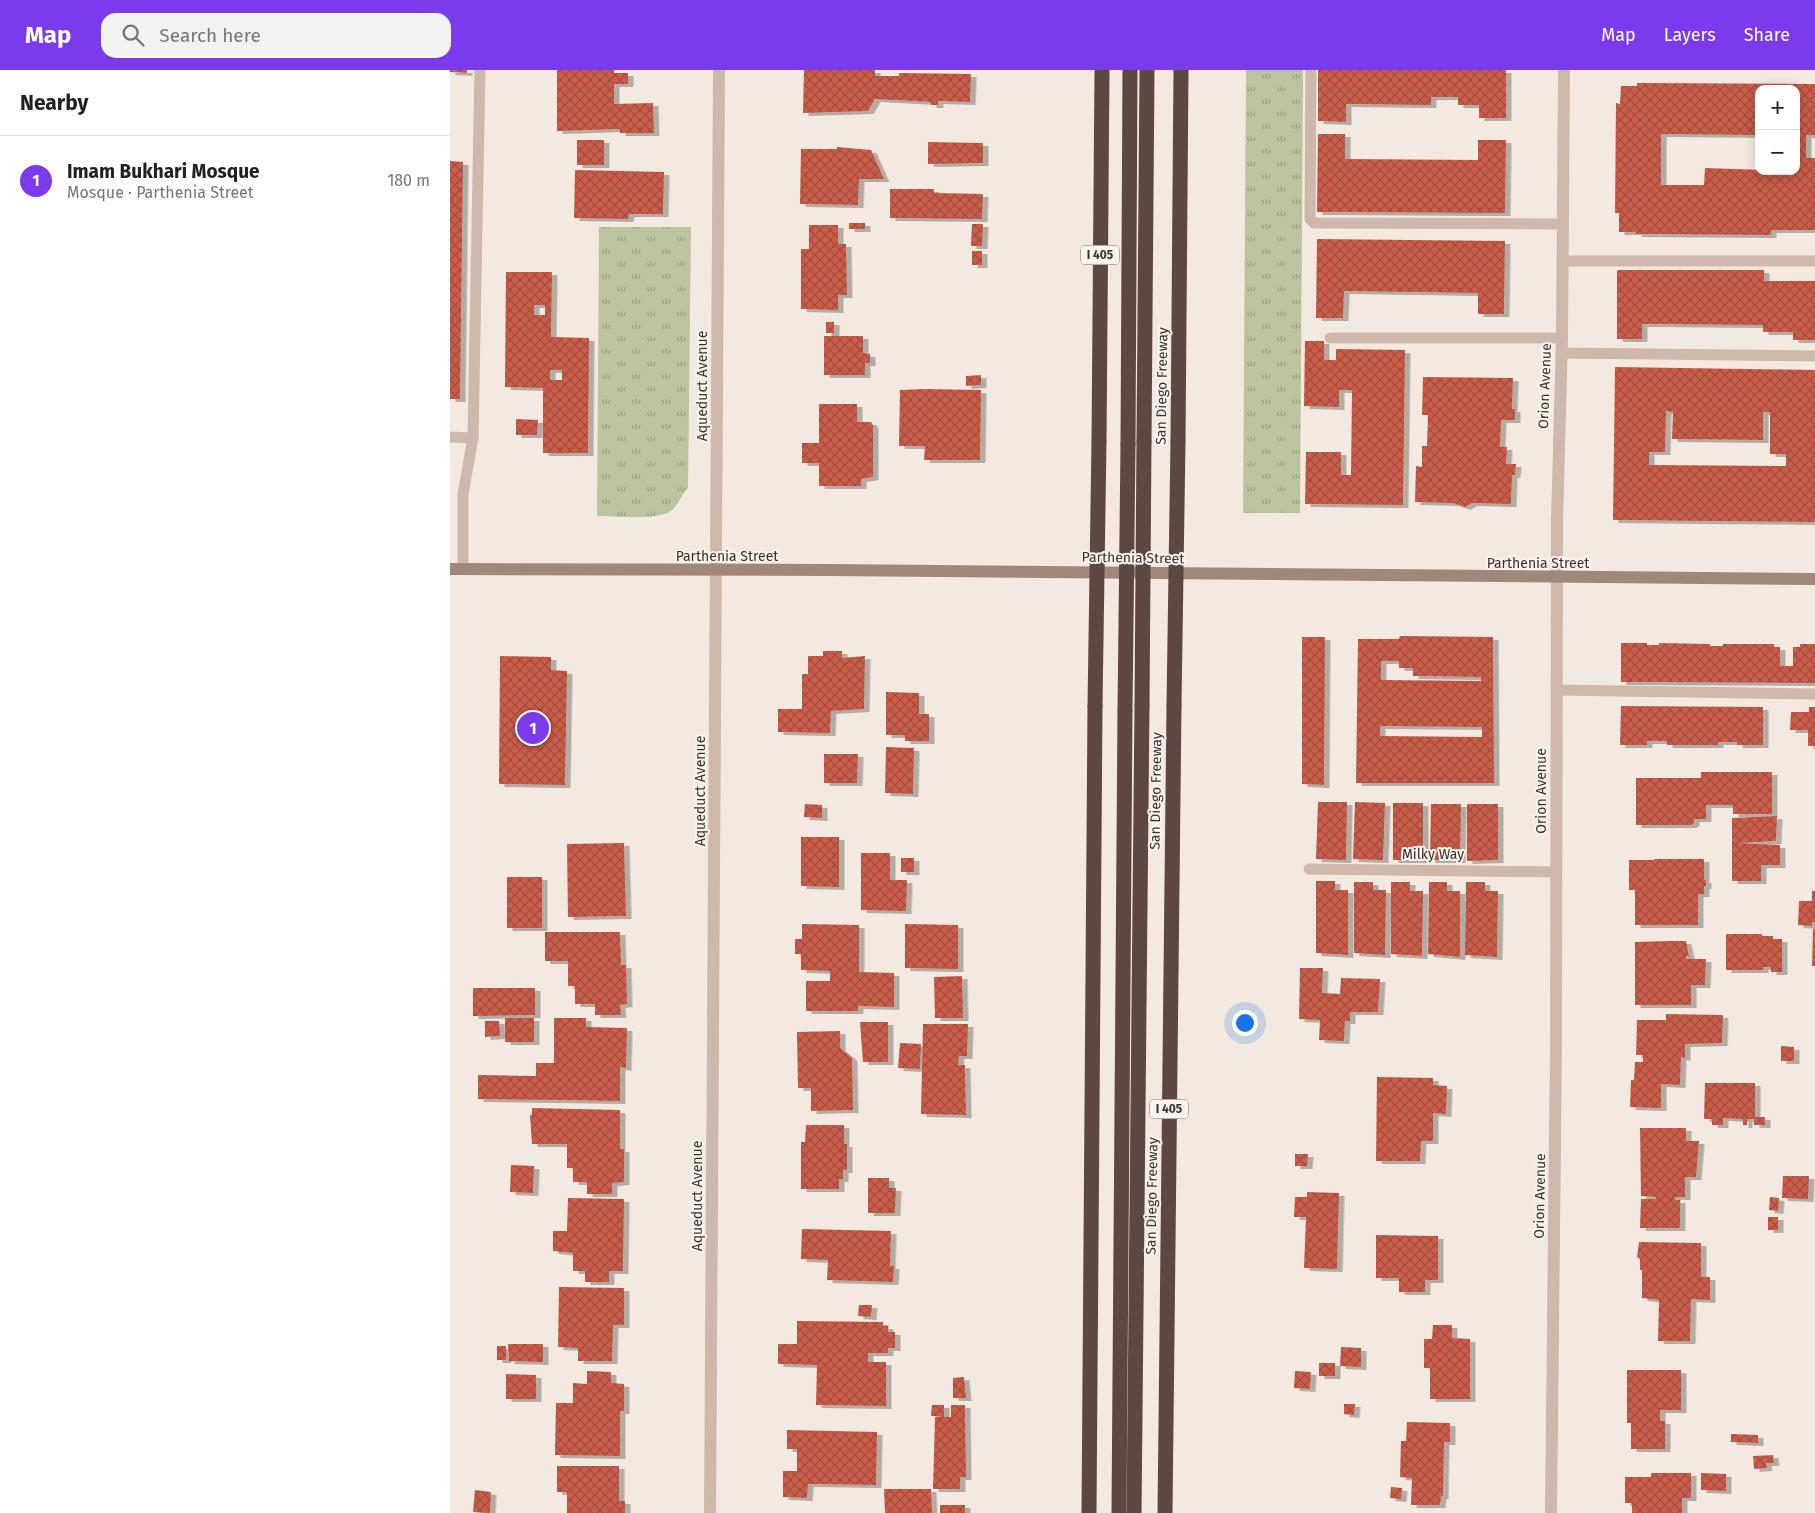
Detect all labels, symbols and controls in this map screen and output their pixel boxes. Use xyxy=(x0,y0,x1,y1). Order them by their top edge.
search box xyxy=(101,13,451,58)
text: Map xyxy=(25,21,71,49)
icon: search xyxy=(119,21,147,49)
text: Search here xyxy=(159,24,261,47)
text: Map xyxy=(1601,24,1636,46)
text: Layers xyxy=(1664,24,1716,46)
text: Share xyxy=(1744,24,1790,46)
map controls xyxy=(1755,85,1800,175)
button: + xyxy=(1755,85,1800,130)
text: Nearby xyxy=(20,90,88,116)
button: − xyxy=(1755,130,1800,175)
text: Imam Bukhari Mosque xyxy=(67,160,260,183)
text: 1 xyxy=(32,171,40,190)
text: 180 m xyxy=(387,171,430,190)
text: Mosque · Parthenia Street xyxy=(67,183,254,202)
road number: I 405 xyxy=(1081,246,1119,264)
street label: San Diego Freeway xyxy=(1152,327,1172,445)
street label: Aqueduct Avenue xyxy=(694,331,711,441)
street label: Orion Avenue xyxy=(1535,343,1555,429)
street label: Parthenia Street xyxy=(676,548,779,565)
street label: Parthenia Street xyxy=(1081,549,1185,567)
street label: Parthenia Street xyxy=(1487,555,1590,572)
pin: 1 xyxy=(517,709,549,747)
street label: San Diego Freeway xyxy=(1146,732,1166,850)
street label: Aqueduct Avenue xyxy=(692,736,709,846)
street label: Orion Avenue xyxy=(1533,748,1550,834)
street label: Milky Way xyxy=(1402,846,1464,863)
your location xyxy=(1232,1010,1258,1036)
road number: I 405 xyxy=(1150,1100,1188,1118)
street label: San Diego Freeway xyxy=(1142,1137,1162,1255)
street label: Aqueduct Avenue xyxy=(689,1141,706,1251)
street label: Orion Avenue xyxy=(1531,1153,1549,1239)

